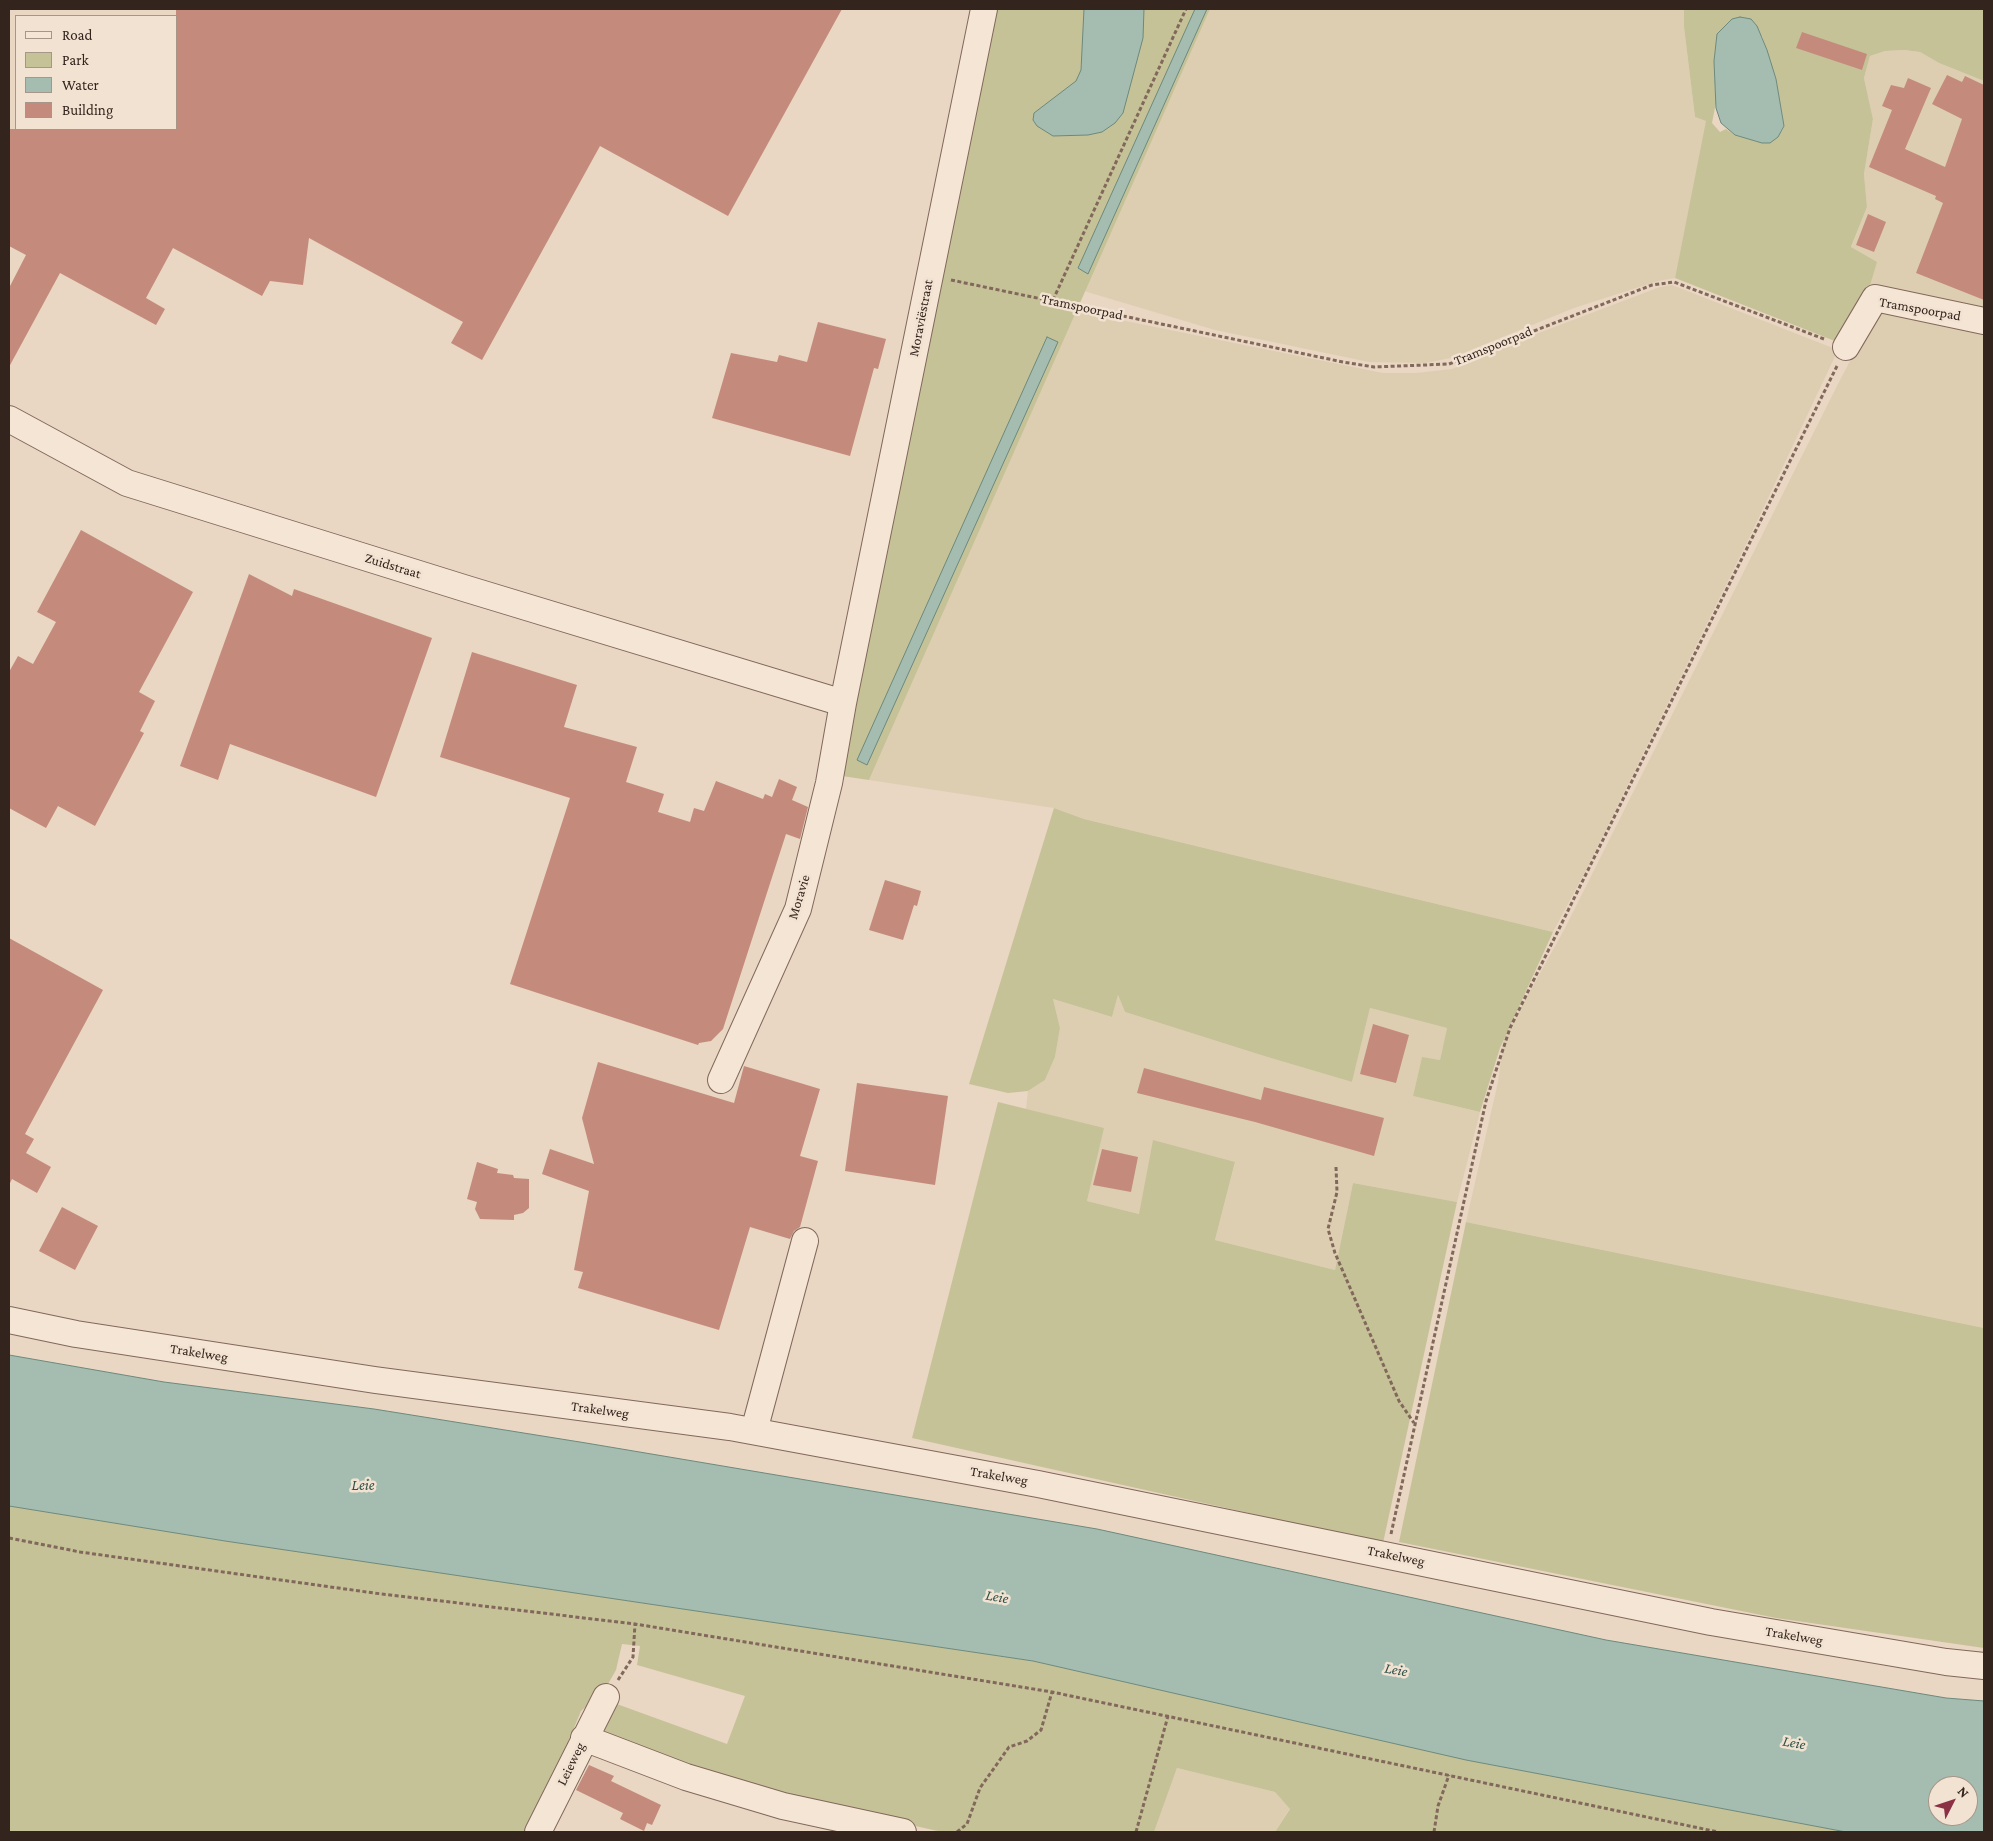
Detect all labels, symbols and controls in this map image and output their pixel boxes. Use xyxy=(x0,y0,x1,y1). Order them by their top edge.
legend xyxy=(15,15,178,130)
text: Road xyxy=(62,27,92,43)
text: Park xyxy=(62,52,89,68)
text: Water xyxy=(62,77,99,93)
text: Building xyxy=(62,102,113,118)
street label: Moraviëstraat xyxy=(905,278,937,358)
street label: Tramspoorpad xyxy=(1040,290,1124,324)
street label: Tramspoorpad xyxy=(1878,294,1962,324)
street label: Tramspoorpad xyxy=(1451,323,1535,369)
street label: Zuidstraat xyxy=(363,549,423,583)
street label: Moravie xyxy=(784,873,814,921)
street label: Trakelweg xyxy=(169,1340,229,1366)
street label: Trakelweg xyxy=(570,1398,630,1422)
street label: Trakelweg xyxy=(969,1463,1029,1489)
water label: Leie xyxy=(352,1476,374,1494)
street label: Trakelweg xyxy=(1366,1542,1426,1570)
water label: Leie xyxy=(984,1586,1010,1608)
street label: Trakelweg xyxy=(1764,1623,1824,1649)
water label: Leie xyxy=(1383,1659,1409,1681)
water label: Leie xyxy=(1781,1732,1807,1754)
street label: Leieweg xyxy=(553,1740,589,1788)
north arrow xyxy=(1928,1776,1978,1826)
text: N xyxy=(1954,1783,1973,1801)

